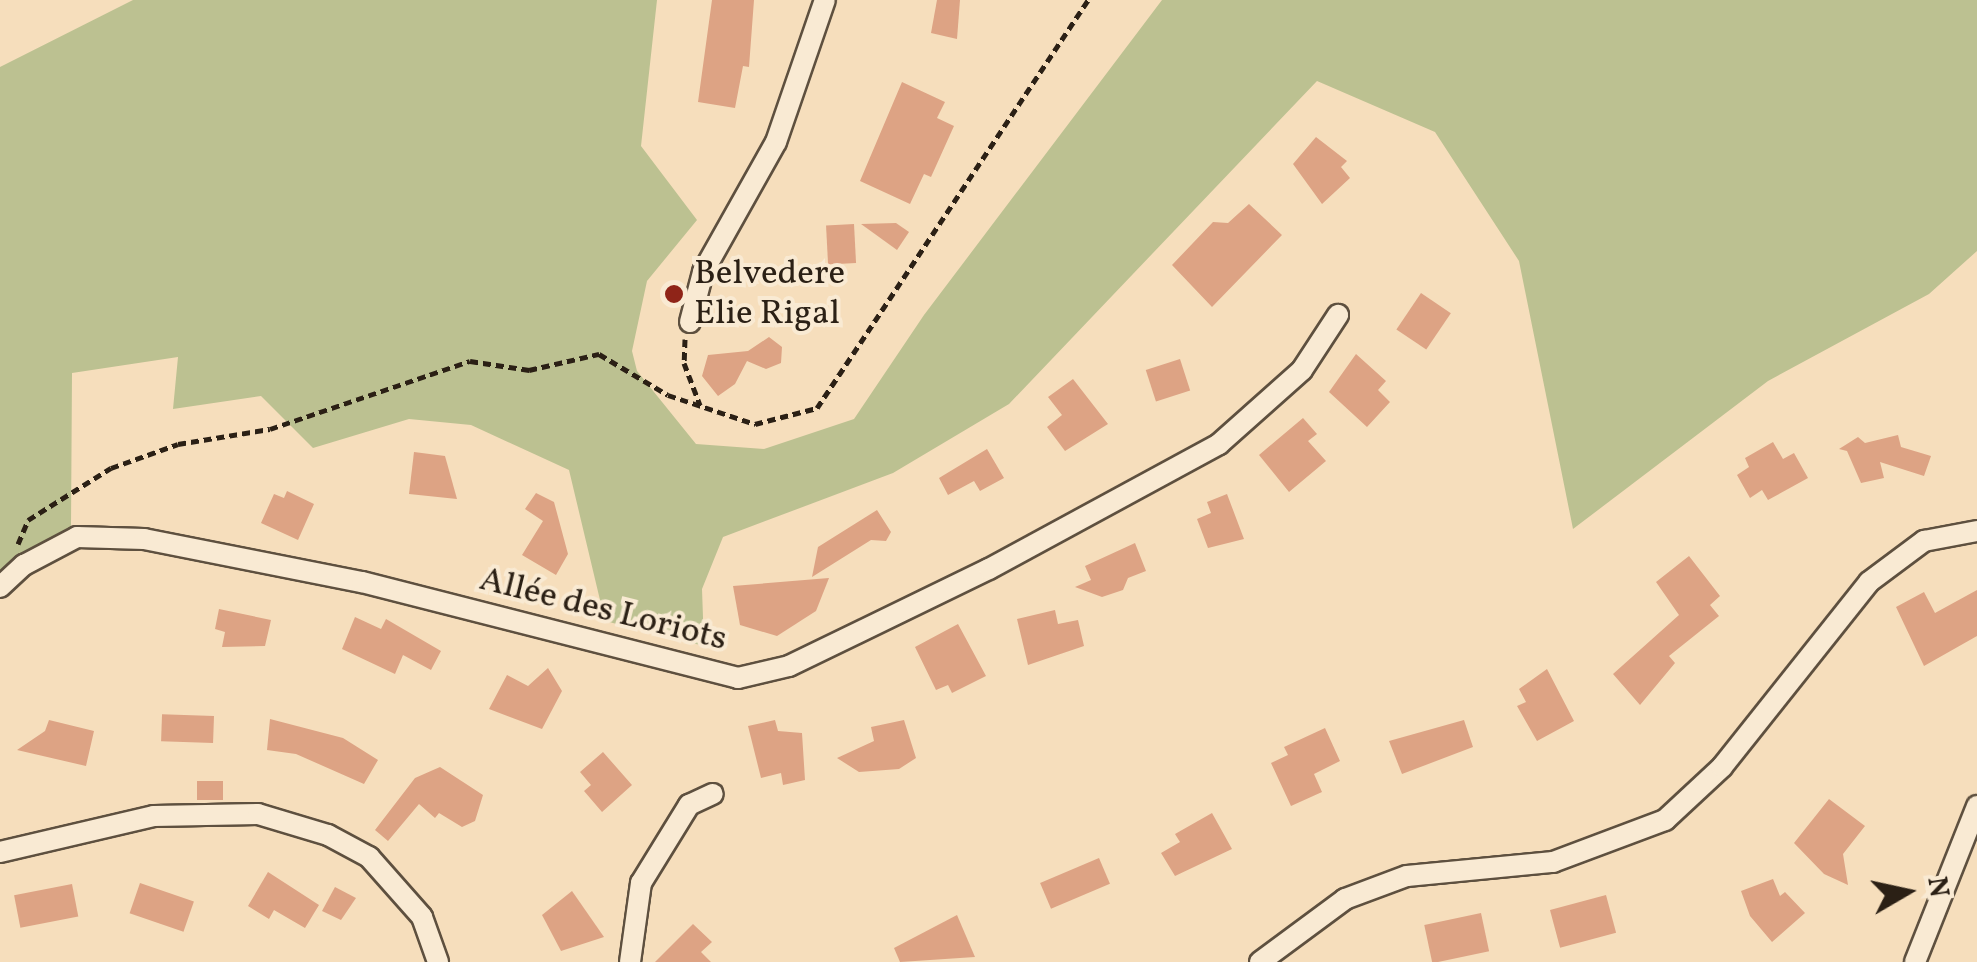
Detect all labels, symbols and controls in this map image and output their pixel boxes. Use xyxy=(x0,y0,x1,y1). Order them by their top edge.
place label: Belvedere Elie Rigal xyxy=(694,253,845,335)
marker: Belvedere Elie Rigal xyxy=(663,283,685,305)
street label: Allée des Loriots xyxy=(475,559,731,661)
north arrow xyxy=(1857,842,1957,942)
text: N xyxy=(1916,874,1958,900)

